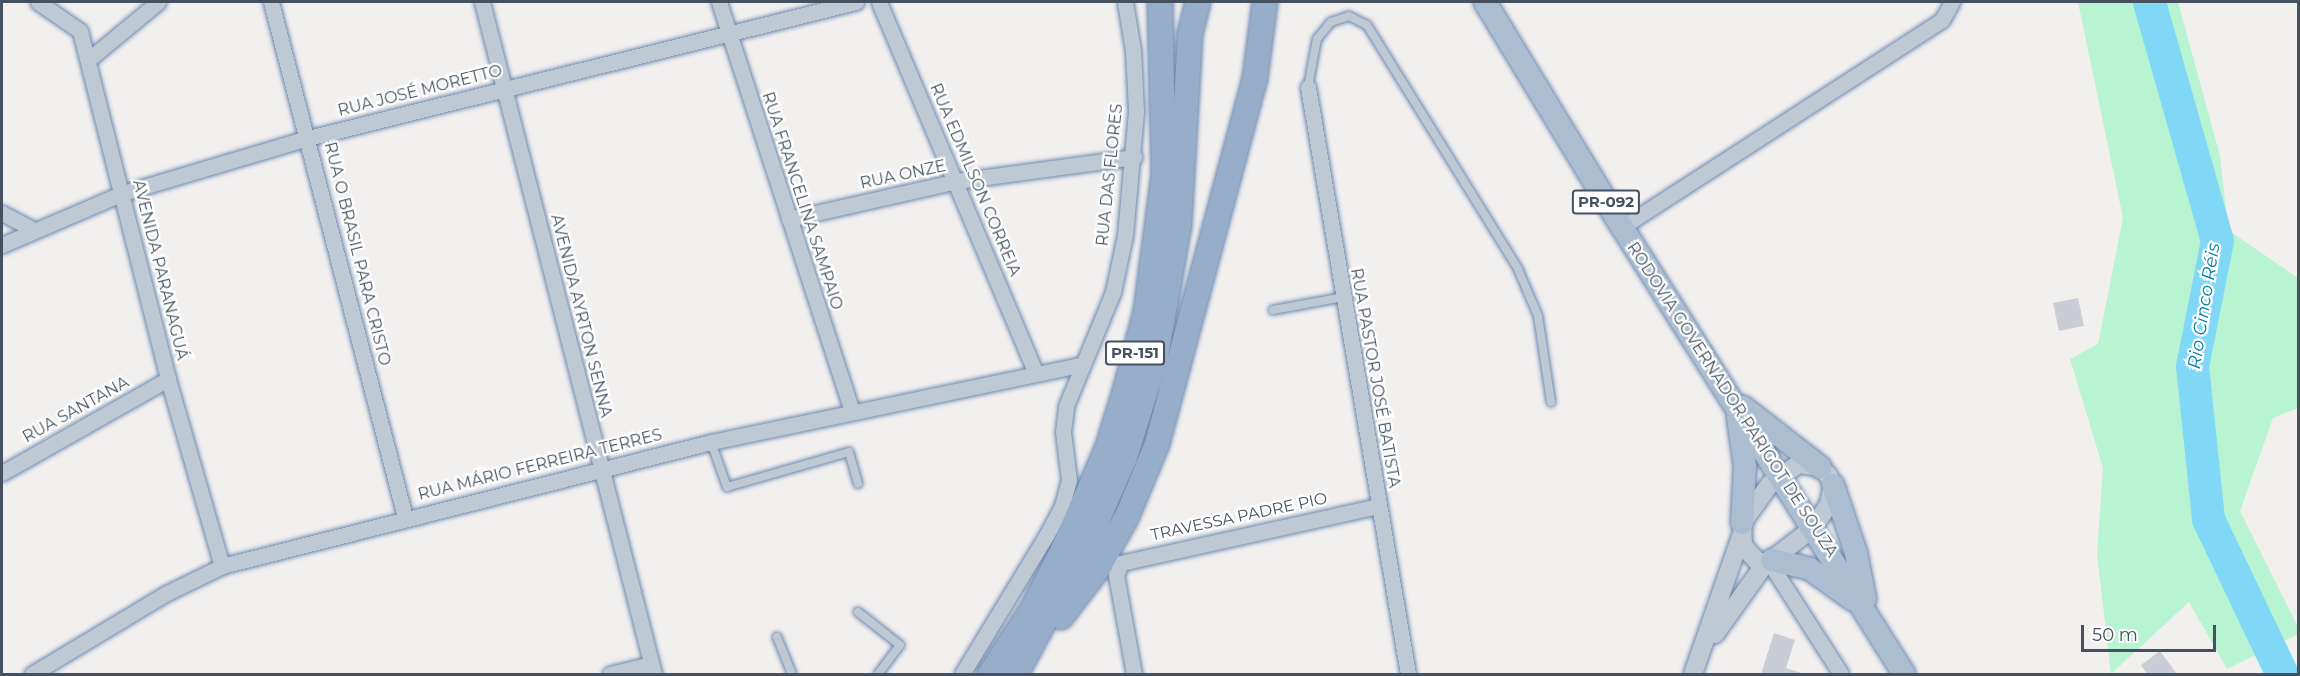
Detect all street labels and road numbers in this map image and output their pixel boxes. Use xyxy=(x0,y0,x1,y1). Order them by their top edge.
street label: RUA JOSÉ MORETTO xyxy=(336,61,504,121)
street label: RUA EDMILSON CORREIA xyxy=(926,81,1024,279)
street label: RUA FRANCELINA SAMPAIO xyxy=(758,90,846,312)
street label: RUA DAS FLORES xyxy=(1093,103,1127,247)
street label: RUA O BRASIL PARA CRISTO xyxy=(320,140,394,368)
street label: RUA ONZE xyxy=(858,157,948,193)
street label: AVENIDA PARANAGUÁ xyxy=(128,178,192,362)
road number: PR-092 xyxy=(1572,190,1640,214)
street label: AVENIDA AYRTON SENNA xyxy=(546,212,616,420)
street label: RODOVIA GOVERNADOR PARIGOT DE SOUZA xyxy=(1623,239,1841,561)
street label: RUA PASTOR JOSÉ BATISTA xyxy=(1346,267,1404,489)
road number: PR-151 xyxy=(1105,341,1165,365)
street label: RUA SANTANA xyxy=(19,373,133,447)
street label: RUA MÁRIO FERREIRA TERRES xyxy=(416,425,664,505)
street label: TRAVESSA PADRE PIO xyxy=(1149,489,1329,545)

